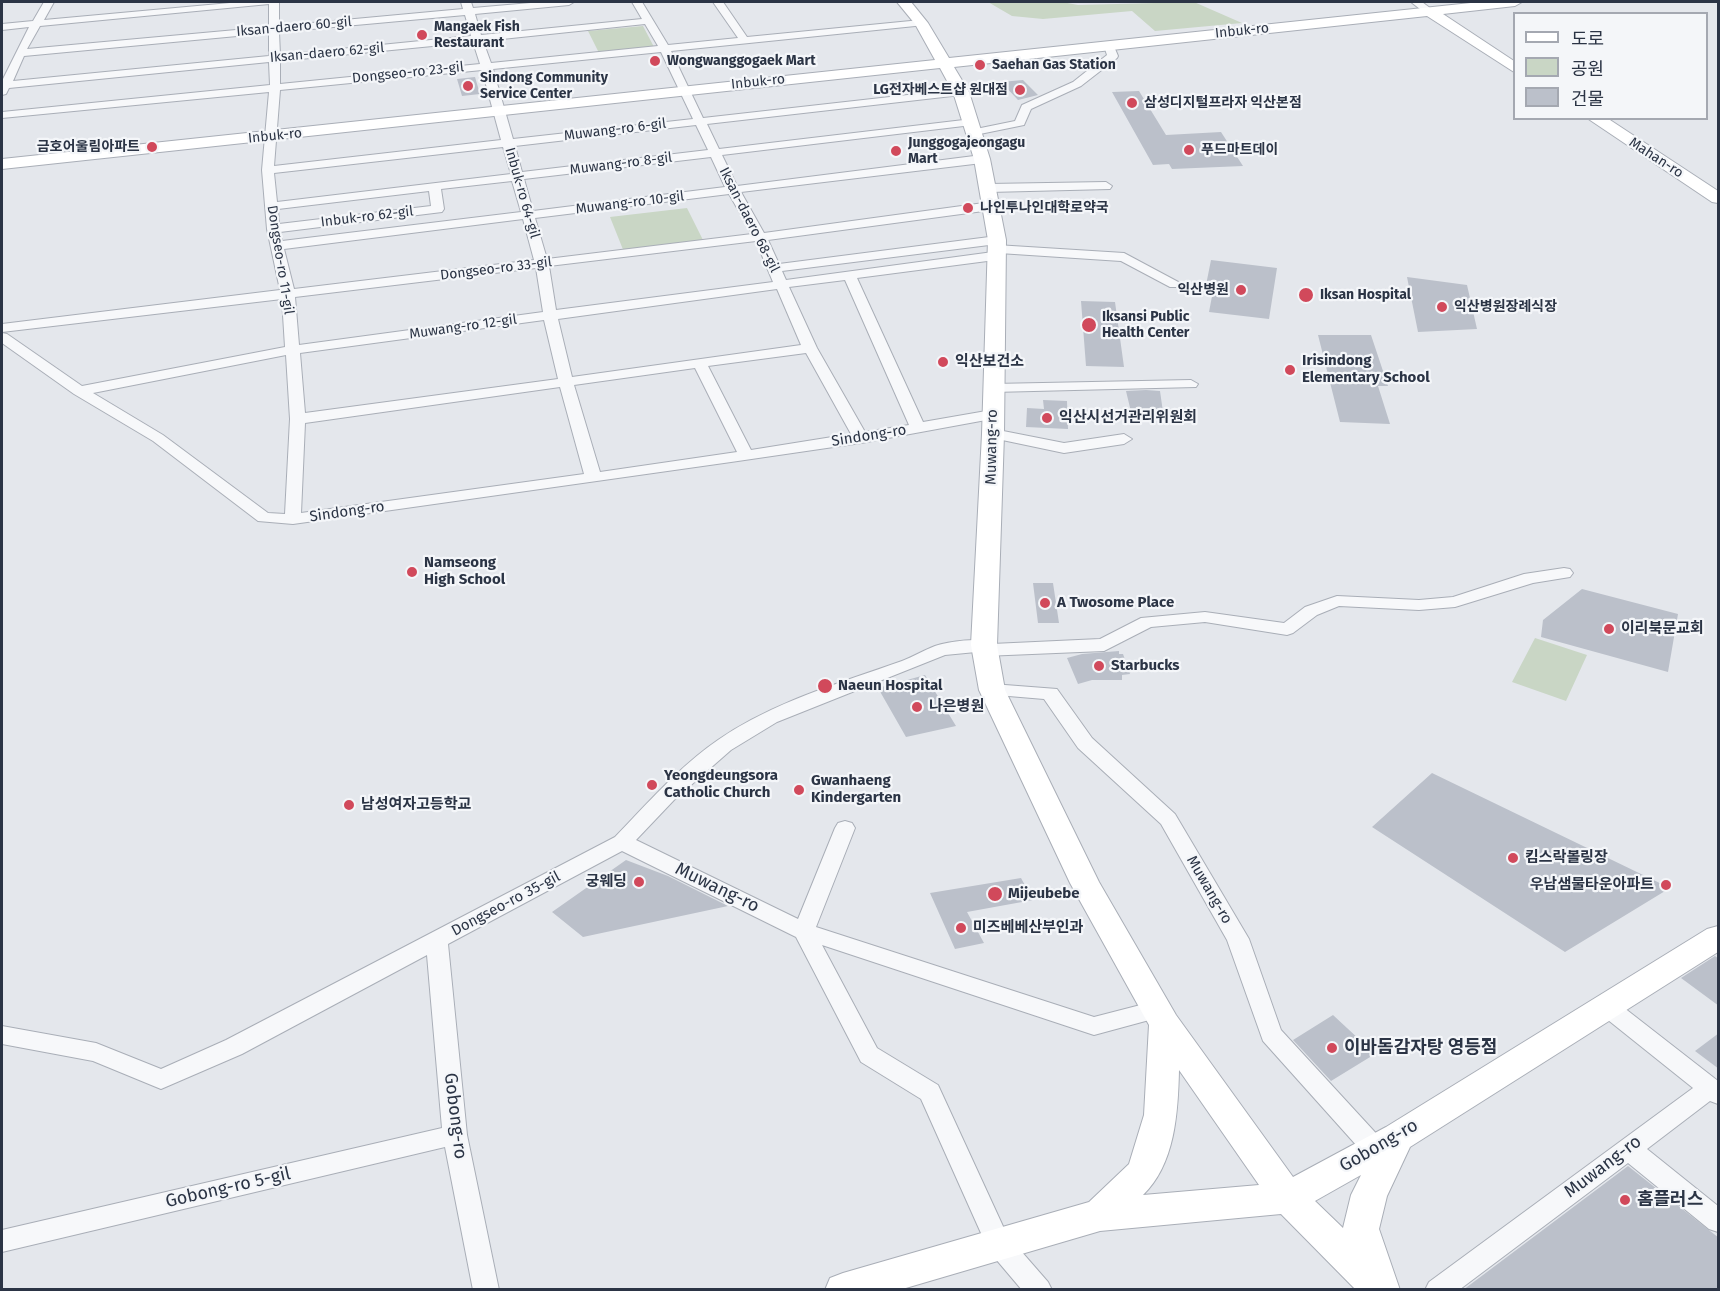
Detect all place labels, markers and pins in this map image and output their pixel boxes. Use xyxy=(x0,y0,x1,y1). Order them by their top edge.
place label: Mangaek Fish Restaurant xyxy=(434,19,520,51)
marker: Mangaek Fish Restaurant xyxy=(415,28,429,42)
place label: Wongwanggogaek Mart xyxy=(667,53,816,69)
marker: Wongwanggogaek Mart xyxy=(648,54,662,68)
place label: Saehan Gas Station xyxy=(992,57,1116,73)
marker: Saehan Gas Station xyxy=(973,58,987,72)
place label: Sindong Community Service Center xyxy=(480,70,608,102)
marker: Sindong Community Service Center xyxy=(461,79,475,93)
place label: LG전자베스트샵 원대점 xyxy=(873,82,1008,98)
marker: LG전자베스트샵 원대점 xyxy=(1013,83,1027,97)
place label: 삼성디지털프라자 익산본점 xyxy=(1144,95,1302,111)
marker: 삼성디지털프라자 익산본점 xyxy=(1125,96,1139,110)
place label: Junggogajeongagu Mart xyxy=(908,135,1025,168)
place label: 금호어울림아파트 xyxy=(37,139,140,155)
marker: 금호어울림아파트 xyxy=(145,140,159,154)
place label: 푸드마트데이 xyxy=(1201,142,1278,158)
marker: 푸드마트데이 xyxy=(1182,143,1196,157)
marker: Junggogajeongagu Mart xyxy=(889,144,903,158)
place label: 나인투나인대학로약국 xyxy=(980,200,1109,216)
marker: 나인투나인대학로약국 xyxy=(961,201,975,215)
place label: 익산병원 xyxy=(1177,282,1229,298)
marker: 익산병원 xyxy=(1234,283,1248,297)
marker: Iksan Hospital xyxy=(1297,286,1315,304)
place label: Iksan Hospital xyxy=(1320,287,1411,303)
place label: 익산병원장례식장 xyxy=(1454,299,1557,315)
marker: 익산병원장례식장 xyxy=(1435,300,1449,314)
place label: Iksansi Public Health Center xyxy=(1102,309,1189,342)
marker: Iksansi Public Health Center xyxy=(1080,316,1098,334)
place label: Irisindong Elementary School xyxy=(1302,352,1430,387)
place label: 익산보건소 xyxy=(955,353,1024,371)
marker: 익산보건소 xyxy=(936,355,950,369)
marker: Irisindong Elementary School xyxy=(1283,363,1297,377)
place label: 익산시선거관리위원회 xyxy=(1059,409,1197,427)
marker: 익산시선거관리위원회 xyxy=(1040,411,1054,425)
place label: Namseong High School xyxy=(424,554,505,589)
marker: Namseong High School xyxy=(405,565,419,579)
place label: A Twosome Place xyxy=(1057,594,1174,612)
marker: A Twosome Place xyxy=(1038,596,1052,610)
place label: 이리북문교회 xyxy=(1621,620,1704,638)
marker: 이리북문교회 xyxy=(1602,622,1616,636)
place label: Starbucks xyxy=(1111,657,1180,675)
marker: Starbucks xyxy=(1092,659,1106,673)
marker: Naeun Hospital xyxy=(816,677,834,695)
place label: Naeun Hospital xyxy=(838,677,943,695)
place label: 나은병원 xyxy=(929,698,984,716)
marker: 나은병원 xyxy=(910,700,924,714)
place label: Yeongdeungsora Catholic Church xyxy=(664,767,778,802)
place label: Gwanhaeng Kindergarten xyxy=(811,772,901,807)
marker: Yeongdeungsora Catholic Church xyxy=(645,778,659,792)
marker: Gwanhaeng Kindergarten xyxy=(792,783,806,797)
place label: 남성여자고등학교 xyxy=(361,796,471,814)
marker: 남성여자고등학교 xyxy=(342,798,356,812)
place label: 킴스락볼링장 xyxy=(1525,849,1608,867)
marker: 킴스락볼링장 xyxy=(1506,851,1520,865)
place label: 궁웨딩 xyxy=(586,873,627,891)
marker: 궁웨딩 xyxy=(632,875,646,889)
place label: 우남샘물타운아파트 xyxy=(1530,876,1654,894)
marker: 우남샘물타운아파트 xyxy=(1659,878,1673,892)
marker: Mijeubebe xyxy=(986,885,1004,903)
place label: Mijeubebe xyxy=(1008,885,1080,903)
place label: 미즈베베산부인과 xyxy=(973,919,1083,937)
marker: 미즈베베산부인과 xyxy=(954,921,968,935)
place label: 이바돔감자탕 영등점 xyxy=(1344,1037,1497,1059)
marker: 이바돔감자탕 영등점 xyxy=(1325,1041,1339,1055)
place label: 홈플러스 xyxy=(1637,1189,1703,1211)
marker: 홈플러스 xyxy=(1618,1193,1632,1207)

